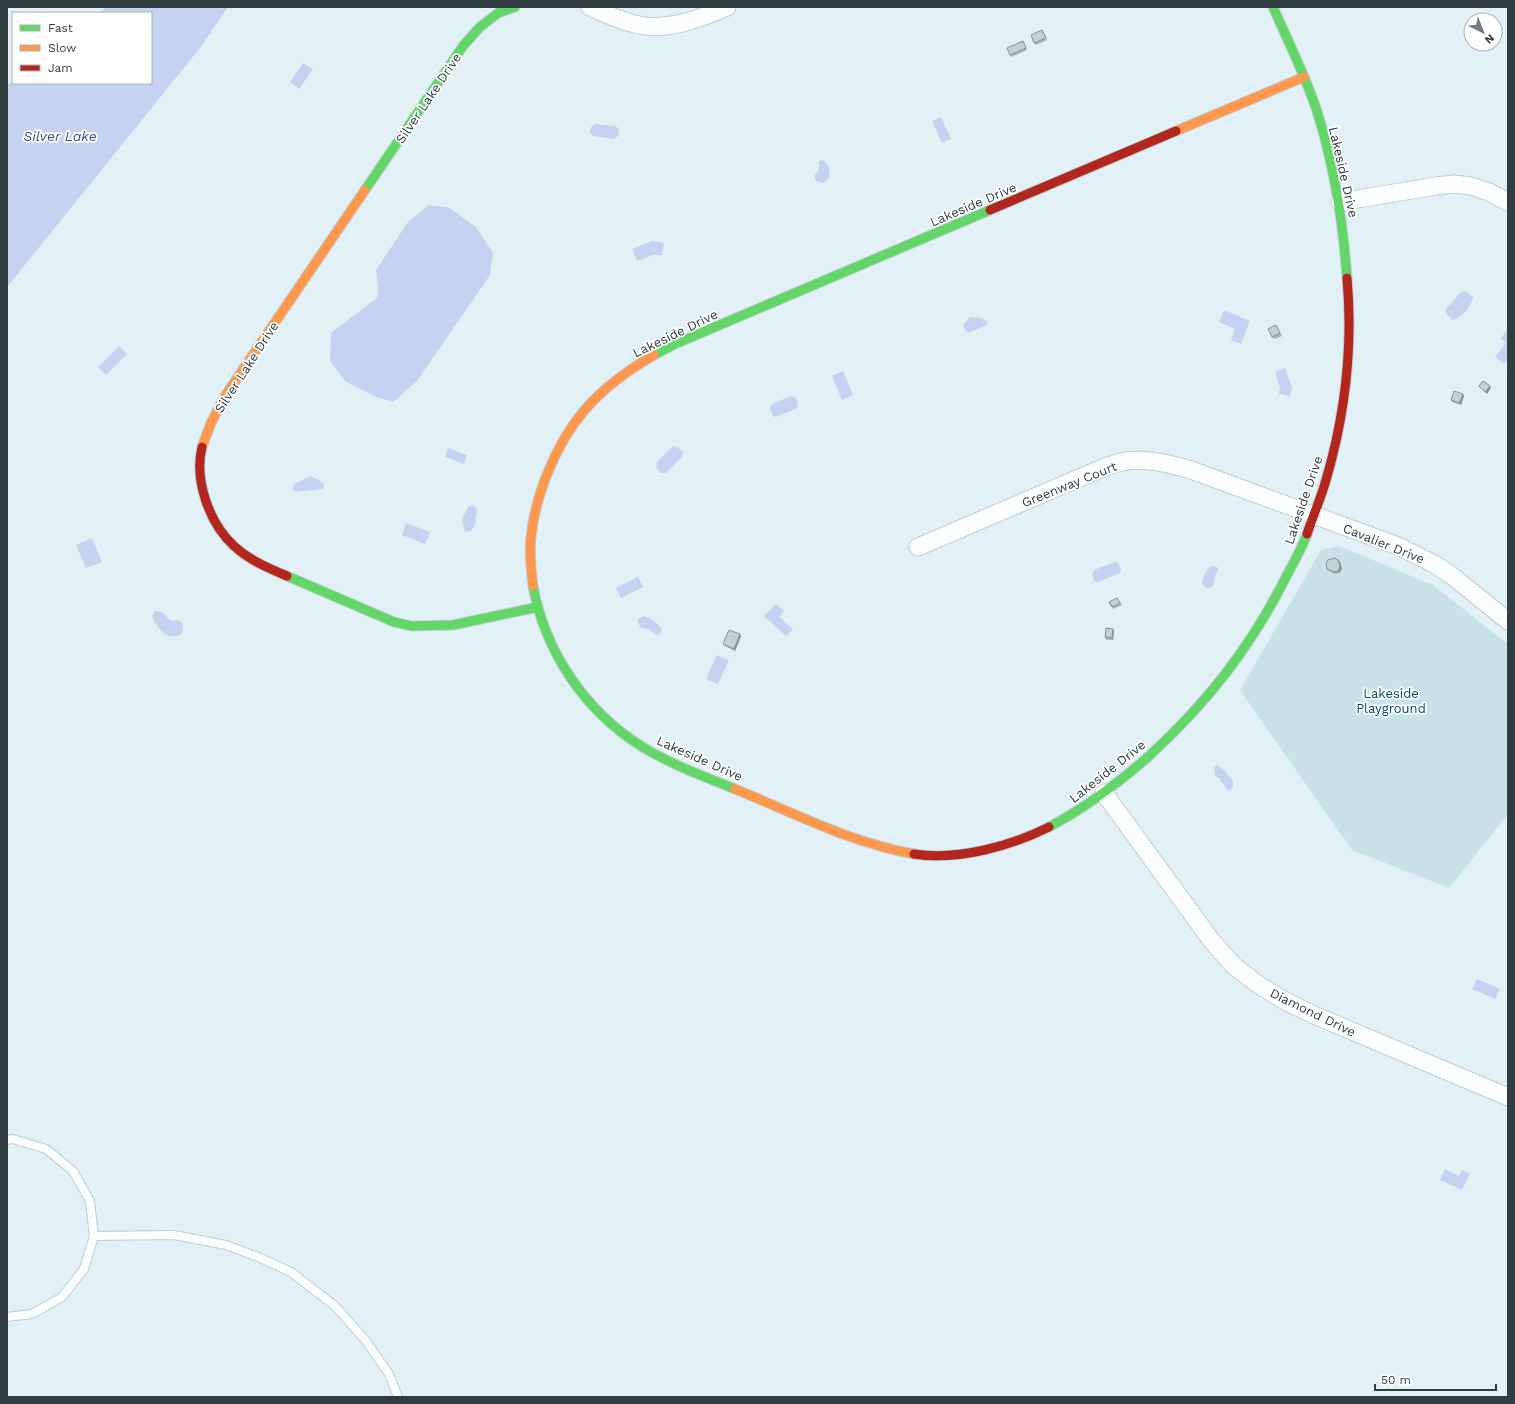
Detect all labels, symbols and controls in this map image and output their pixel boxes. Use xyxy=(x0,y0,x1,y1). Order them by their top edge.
legend xyxy=(12,12,152,84)
north arrow xyxy=(1463,12,1503,52)
text: Fast xyxy=(48,21,73,35)
text: N xyxy=(1482,31,1497,46)
text: Slow xyxy=(48,41,76,55)
street label: Silver Lake Drive xyxy=(393,50,464,146)
text: Jam xyxy=(48,61,73,75)
street label: Lakeside Drive xyxy=(1326,125,1361,219)
water label: Silver Lake xyxy=(23,128,97,144)
street label: Lakeside Drive xyxy=(928,179,1019,229)
street label: Lakeside Drive xyxy=(630,306,720,360)
street label: Silver Lake Drive xyxy=(211,319,281,416)
street label: Lakeside Drive xyxy=(1281,454,1326,546)
street label: Greenway Court xyxy=(1020,458,1119,510)
street label: Cavalier Drive xyxy=(1341,520,1427,567)
park label: Lakeside Playground xyxy=(1356,686,1426,716)
street label: Lakeside Drive xyxy=(654,733,745,784)
street label: Lakeside Drive xyxy=(1066,737,1148,806)
street label: Diamond Drive xyxy=(1268,985,1358,1040)
scale bar xyxy=(1375,1366,1496,1392)
text: 50 m xyxy=(1381,1373,1411,1387)

